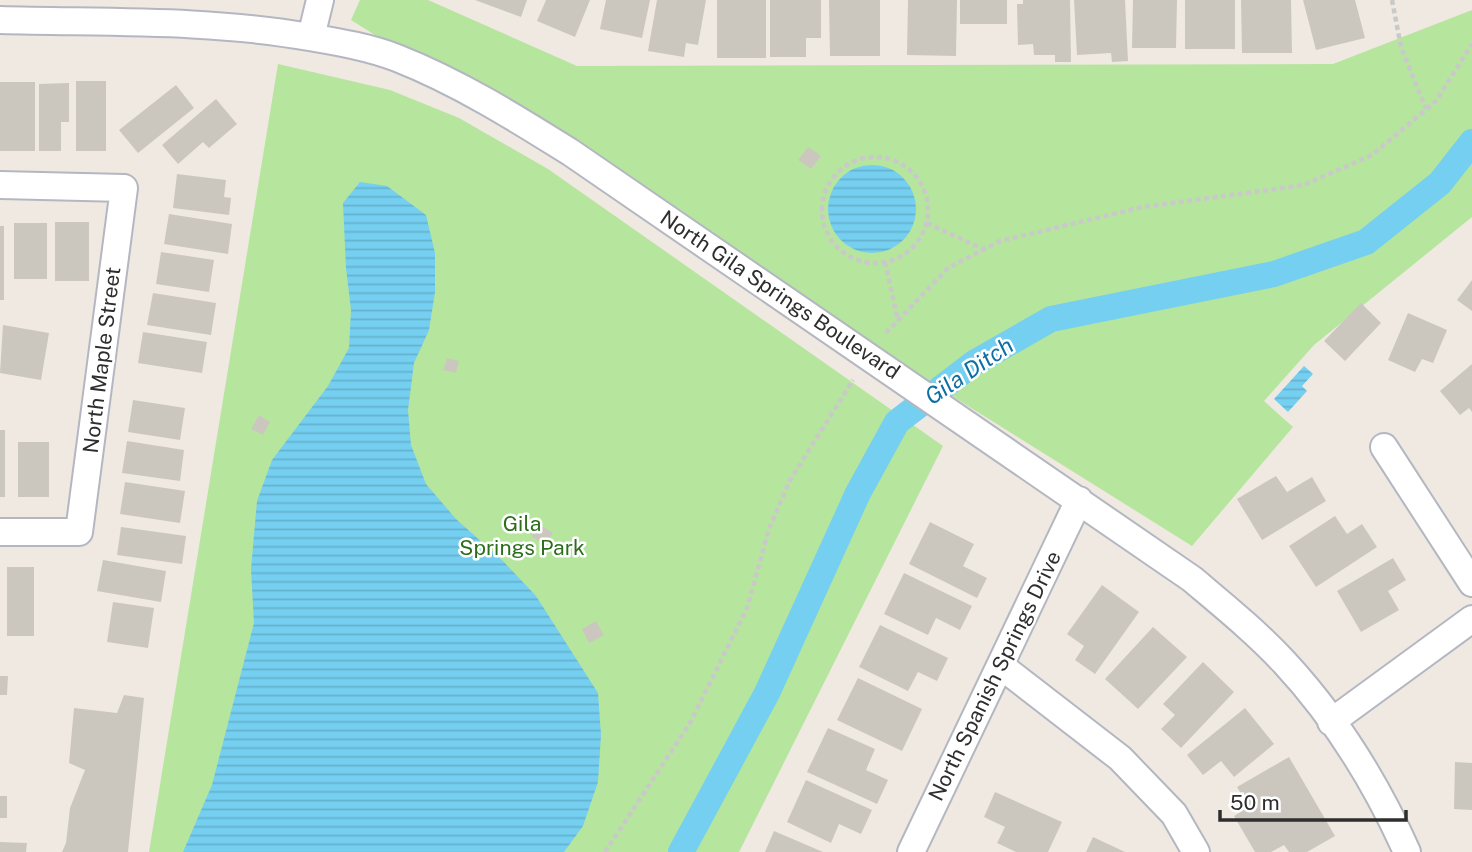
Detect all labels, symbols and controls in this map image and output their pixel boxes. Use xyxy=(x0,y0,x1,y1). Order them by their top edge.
street label: North Gila Springs Boulevard xyxy=(656,205,905,384)
street label: North Maple Street xyxy=(78,265,125,455)
water label: Gila Ditch xyxy=(919,331,1018,410)
park label: Gila Springs Park xyxy=(459,511,585,560)
street label: North Spanish Springs Drive xyxy=(923,547,1066,805)
scale bar xyxy=(1220,778,1406,822)
text: 50 m xyxy=(1230,790,1280,815)

